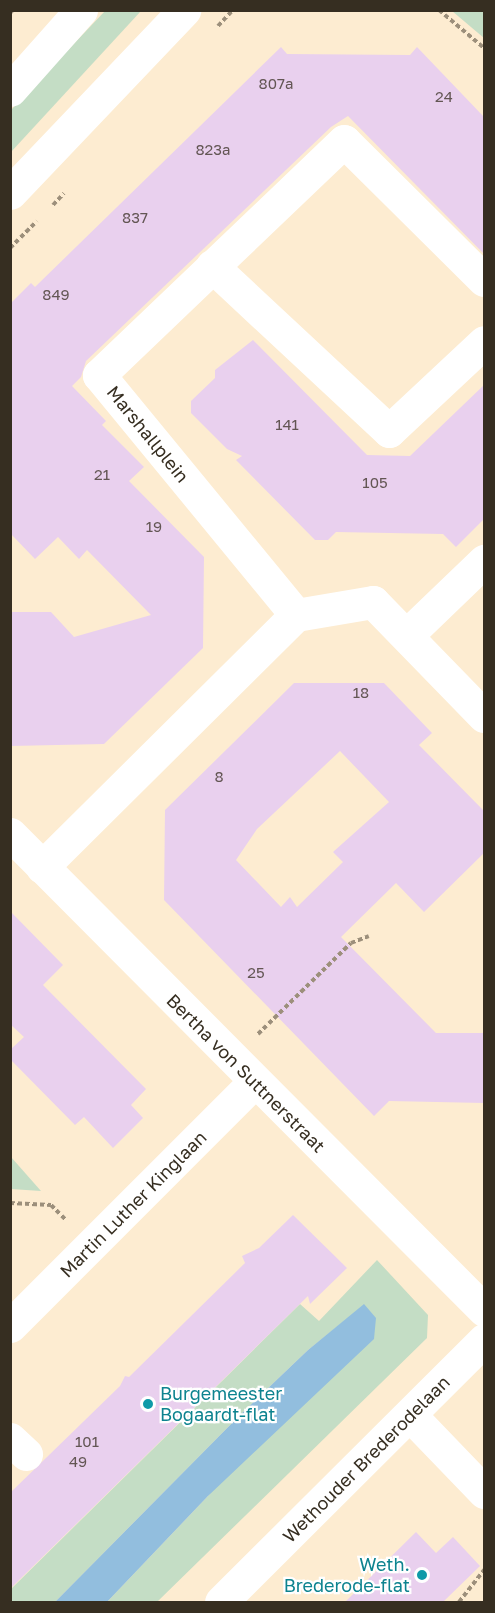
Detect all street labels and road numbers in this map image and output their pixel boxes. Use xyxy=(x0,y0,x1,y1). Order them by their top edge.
street label: Marshallplein xyxy=(102,381,194,487)
street label: Bertha von Suttnerstraat xyxy=(162,989,330,1157)
street label: Martin Luther Kinglaan xyxy=(55,1126,211,1282)
street label: Wethouder Brederodelaan xyxy=(278,1371,454,1547)

